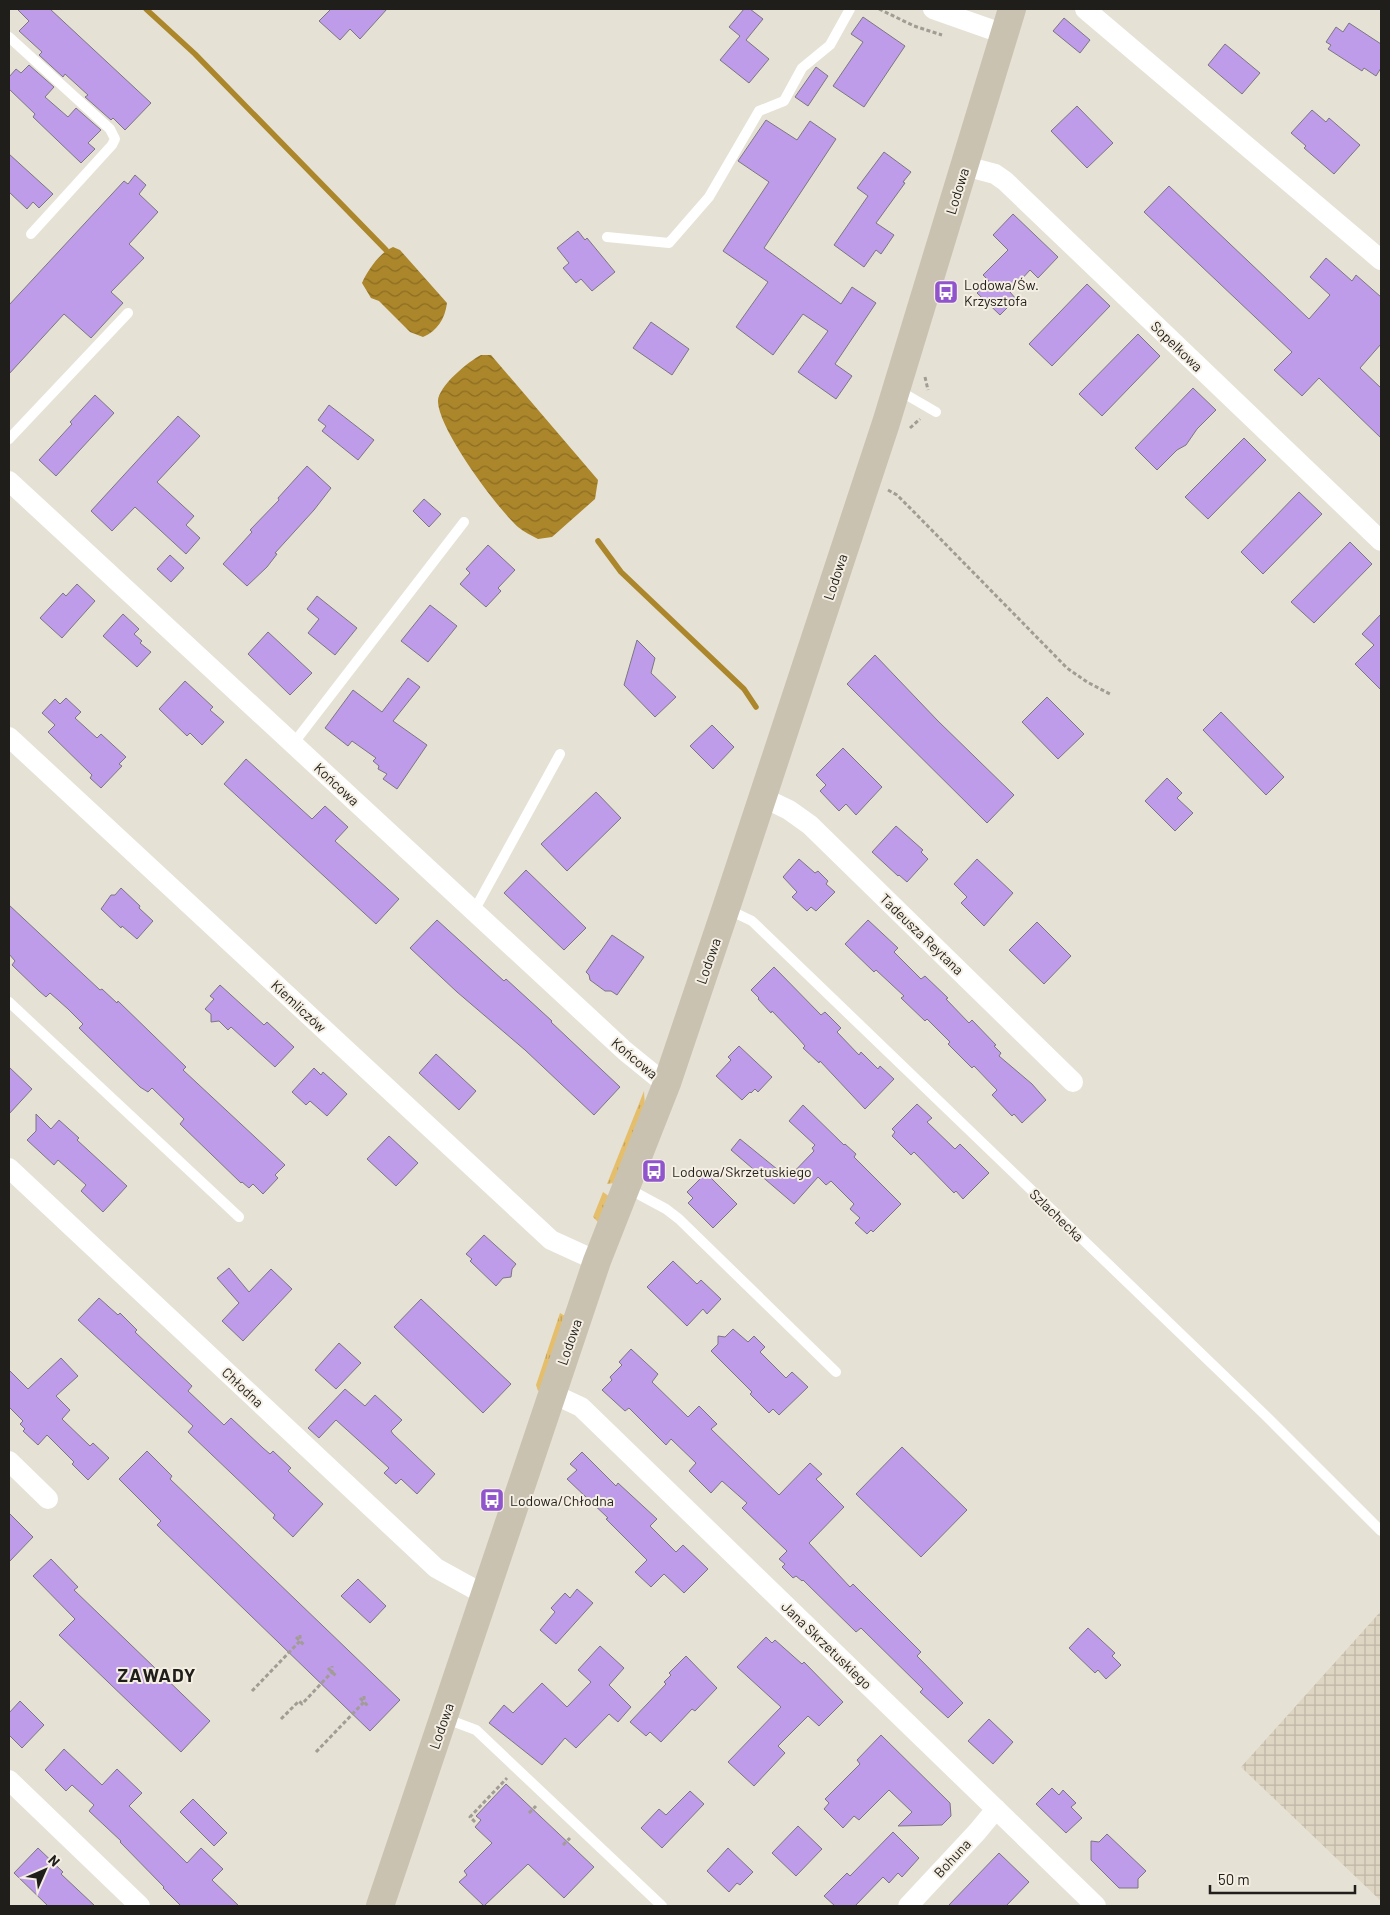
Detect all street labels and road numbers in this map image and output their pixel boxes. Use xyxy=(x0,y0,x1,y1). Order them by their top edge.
street label: Lodowa xyxy=(942,166,972,216)
street label: Sopelkowa xyxy=(1148,317,1206,375)
street label: Lodowa xyxy=(820,552,850,602)
street label: Końcowa xyxy=(311,759,363,809)
street label: Tadeusza Reytana xyxy=(877,890,967,978)
street label: Lodowa xyxy=(692,936,724,986)
street label: Kiemliczów xyxy=(268,976,330,1036)
street label: Końcowa xyxy=(608,1034,662,1082)
street label: Szlachecka xyxy=(1027,1185,1087,1245)
street label: Lodowa xyxy=(553,1317,585,1367)
street label: Chłodna xyxy=(219,1363,267,1411)
street label: Jana Skrzetuskiego xyxy=(778,1597,876,1693)
street label: Lodowa xyxy=(425,1701,457,1751)
street label: Bohuna xyxy=(930,1835,974,1881)

